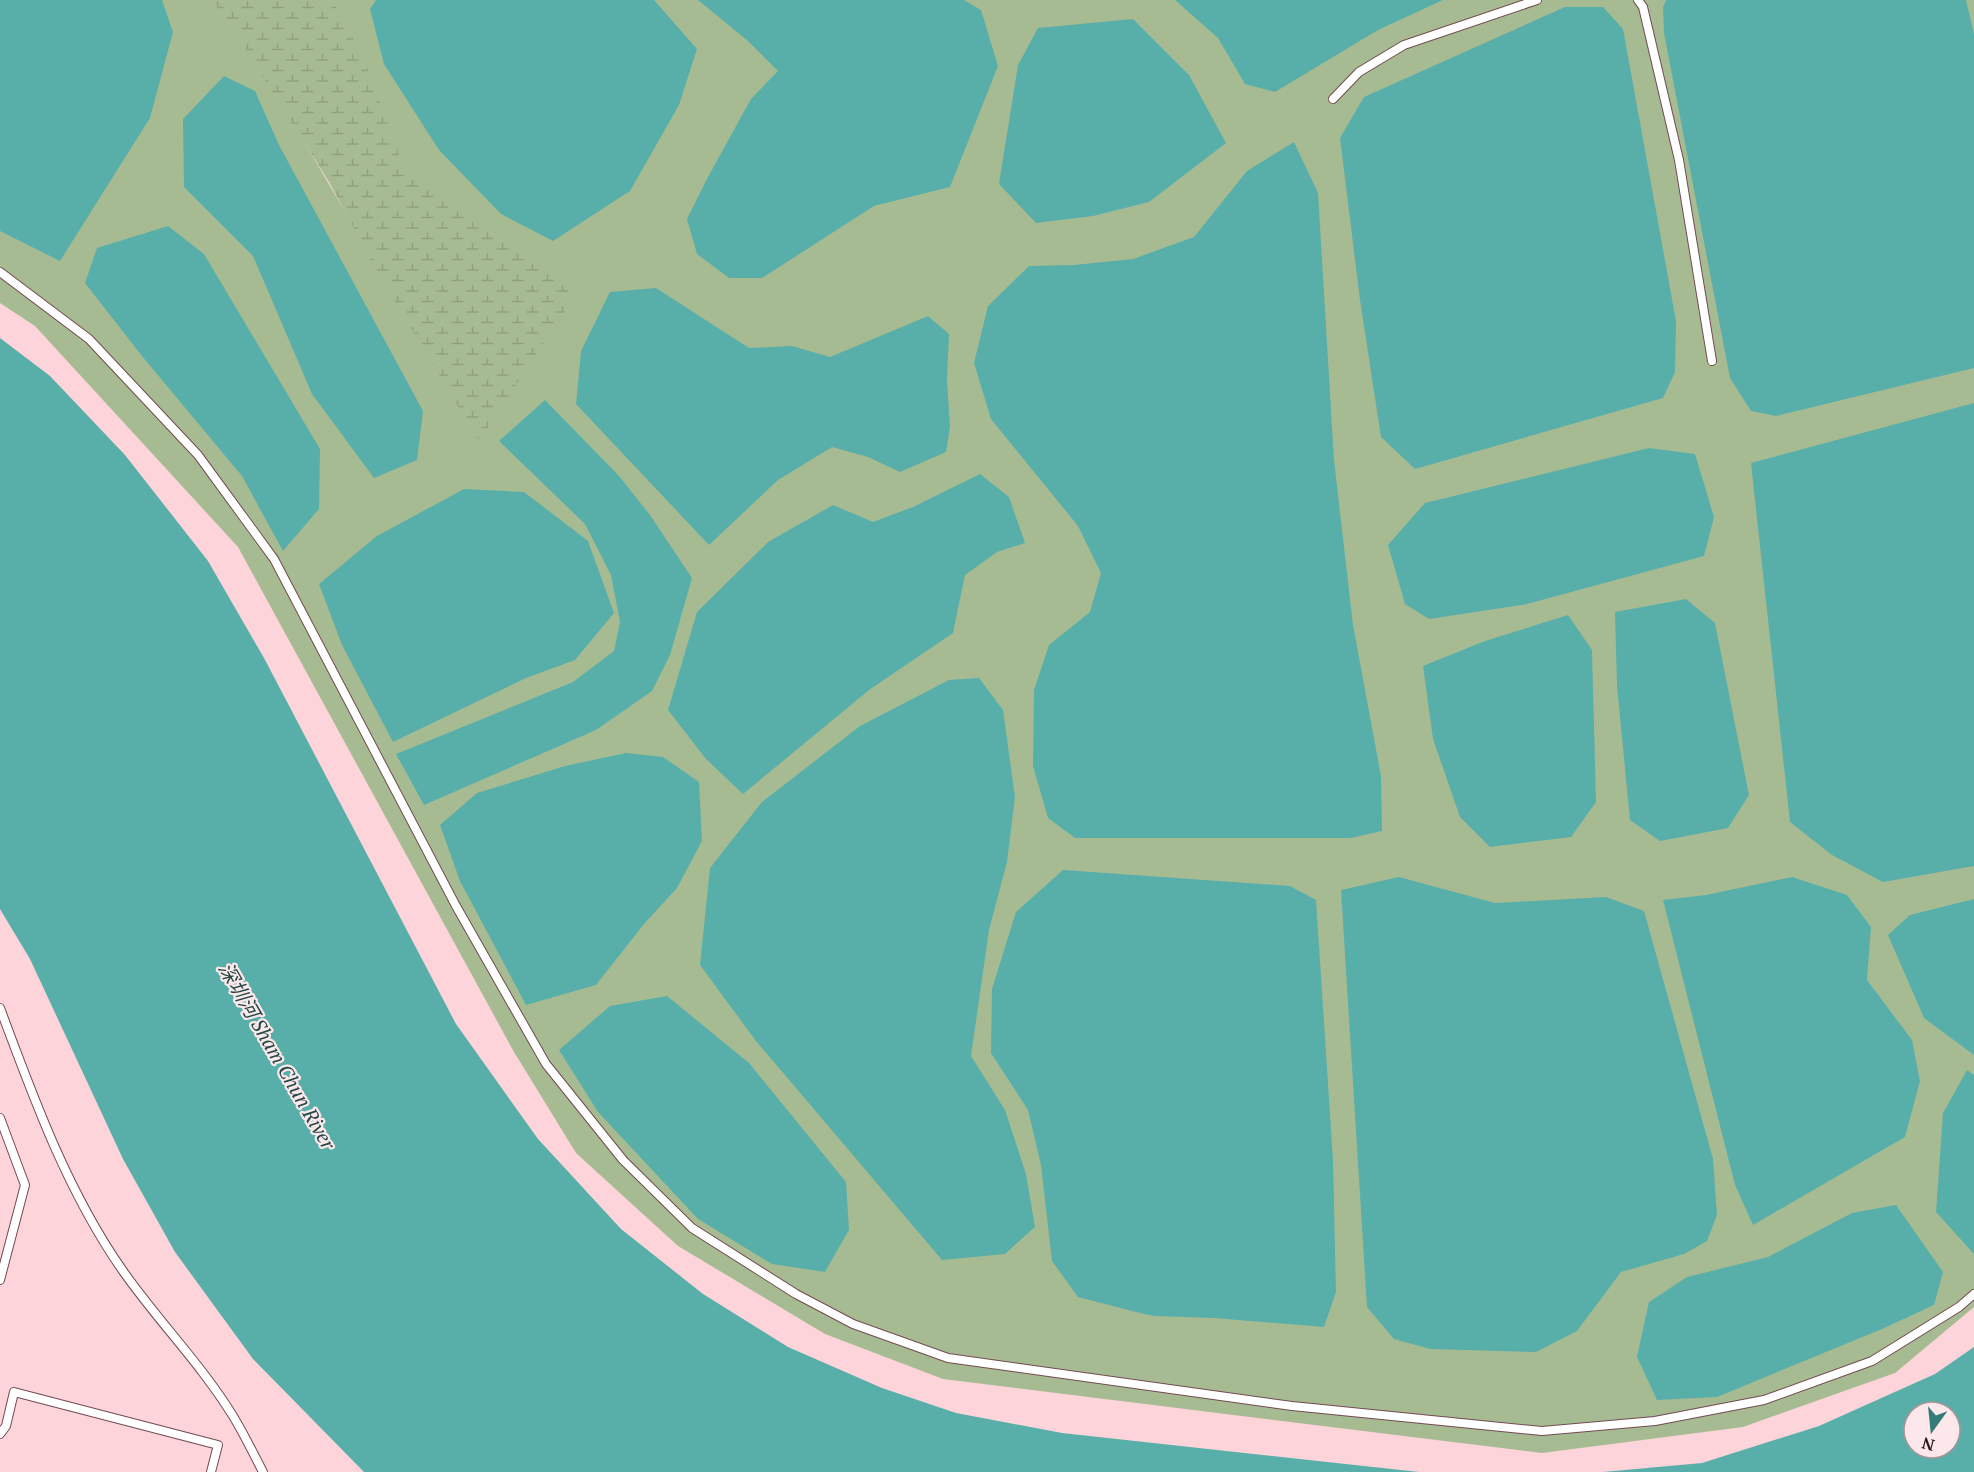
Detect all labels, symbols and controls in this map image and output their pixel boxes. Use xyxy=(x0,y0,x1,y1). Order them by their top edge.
water label: 深圳河 Sham Chun River xyxy=(213,957,343,1155)
north arrow xyxy=(1902,1400,1962,1460)
text: N xyxy=(1919,1432,1937,1457)

